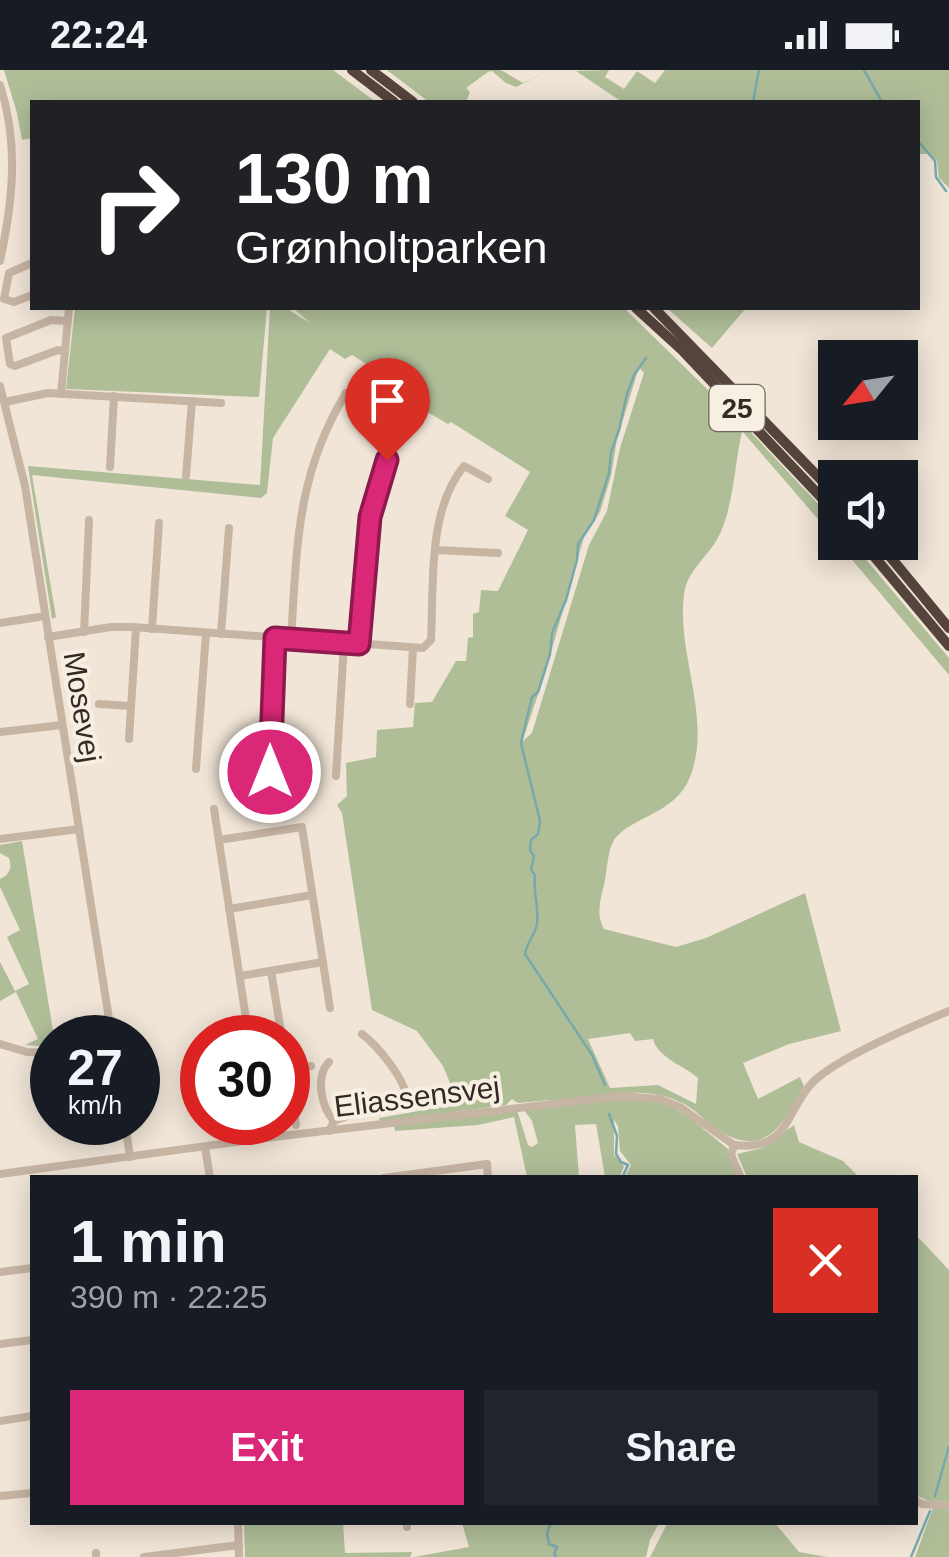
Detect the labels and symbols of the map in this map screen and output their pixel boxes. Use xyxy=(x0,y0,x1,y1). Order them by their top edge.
north arrow xyxy=(818,340,918,440)
pin xyxy=(345,358,430,461)
road number: 25 xyxy=(710,385,764,431)
street label: Mosevej xyxy=(57,649,108,765)
position arrow xyxy=(218,720,322,824)
speed limit sign: 30 xyxy=(180,1015,310,1145)
street label: Eliassensvej xyxy=(332,1070,502,1123)

